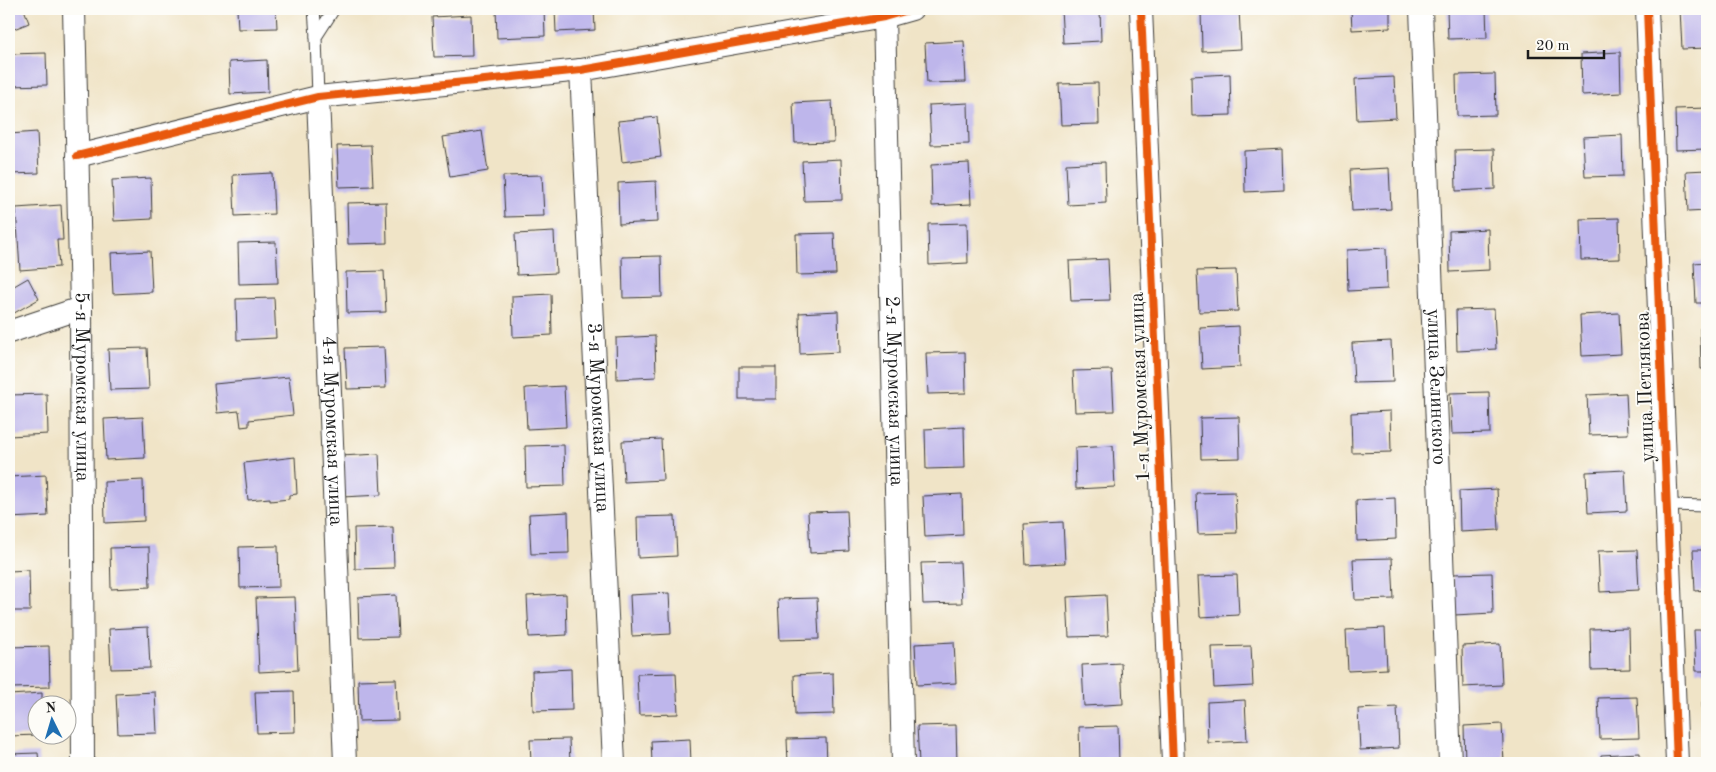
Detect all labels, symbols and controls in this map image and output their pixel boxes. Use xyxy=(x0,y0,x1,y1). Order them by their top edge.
scale bar xyxy=(1528,28,1605,60)
text: 20 m xyxy=(1536,39,1570,54)
street label: 5-я Муромская улица xyxy=(71,292,92,482)
street label: 1-я Муромская улица xyxy=(1128,292,1154,482)
street label: 2-я Муромская улица xyxy=(881,296,906,486)
street label: улица Зелинского xyxy=(1423,308,1449,465)
street label: улица Петлякова xyxy=(1633,311,1659,463)
street label: 3-я Муромская улица xyxy=(583,322,612,513)
street label: 4-я Муромская улица xyxy=(318,335,345,526)
north arrow xyxy=(28,694,78,744)
text: N xyxy=(45,701,57,715)

